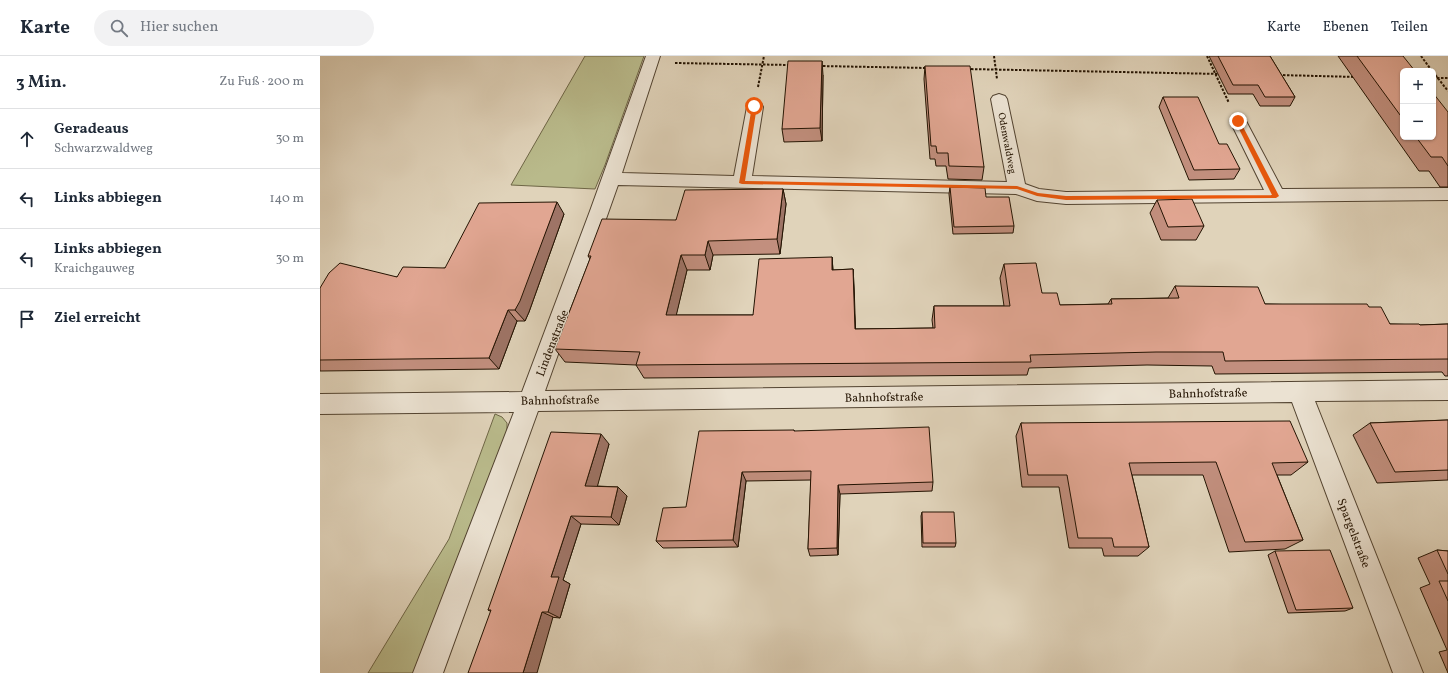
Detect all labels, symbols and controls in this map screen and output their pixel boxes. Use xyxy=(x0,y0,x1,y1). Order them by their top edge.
search box xyxy=(94,10,374,46)
text: Karte xyxy=(20,15,70,41)
icon: search xyxy=(108,17,130,39)
text: Hier suchen xyxy=(140,17,218,38)
text: Karte xyxy=(1267,18,1301,37)
text: Ebenen xyxy=(1323,18,1369,37)
text: Teilen xyxy=(1391,18,1428,37)
map controls xyxy=(1400,68,1436,140)
button: + xyxy=(1400,68,1436,104)
text: 3 Min. xyxy=(16,71,67,94)
text: Zu Fuß · 200 m xyxy=(219,73,304,91)
route start xyxy=(745,97,763,115)
button: − xyxy=(1400,104,1436,140)
street label: Odenwaldweg xyxy=(994,111,1020,175)
route end xyxy=(1229,112,1247,130)
text: Geradeaus xyxy=(54,119,129,140)
icon: ahead xyxy=(16,128,38,150)
text: 30 m xyxy=(276,130,304,148)
text: Schwarzwaldweg xyxy=(54,140,153,158)
icon: left xyxy=(16,188,38,210)
text: Links abbiegen xyxy=(54,188,162,209)
text: 140 m xyxy=(270,190,304,208)
text: Links abbiegen xyxy=(54,239,162,260)
icon: left xyxy=(16,248,38,270)
text: 30 m xyxy=(276,250,304,268)
text: Kraichgauweg xyxy=(54,260,135,278)
street label: Lindenstraße xyxy=(533,307,573,379)
icon: arrive xyxy=(16,308,38,330)
text: Ziel erreicht xyxy=(54,308,141,329)
street label: Bahnhofstraße xyxy=(1169,385,1248,403)
street label: Bahnhofstraße xyxy=(845,389,924,407)
street label: Bahnhofstraße xyxy=(521,392,600,410)
street label: Spargelstraße xyxy=(1332,496,1374,571)

